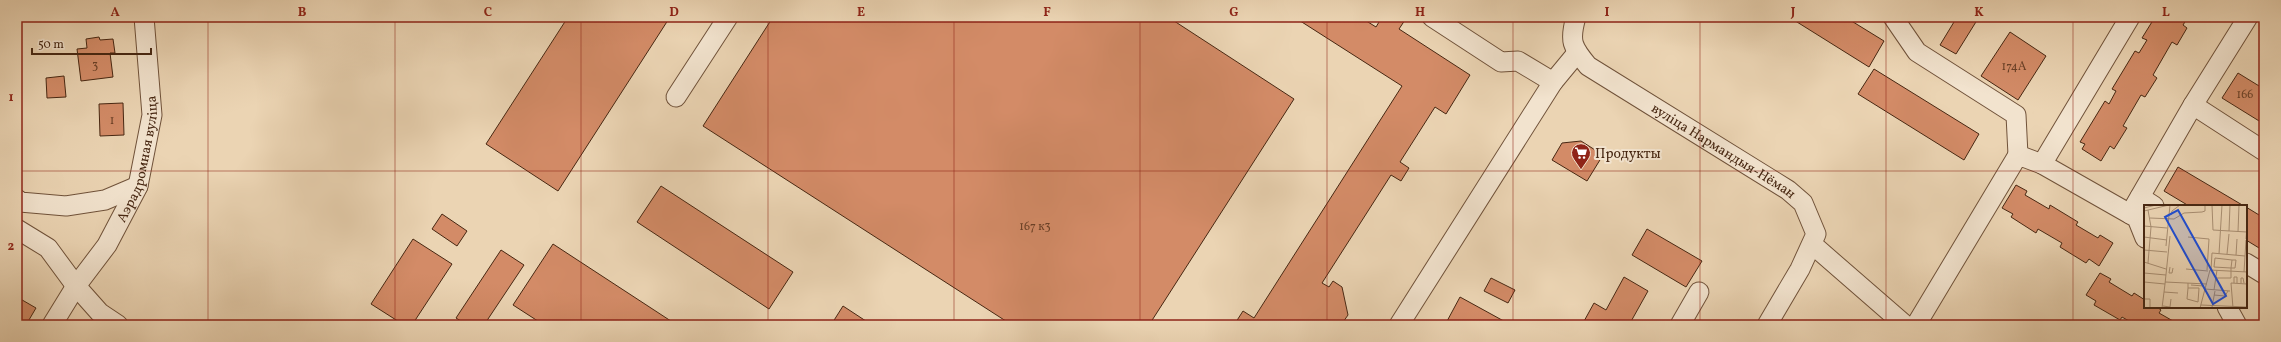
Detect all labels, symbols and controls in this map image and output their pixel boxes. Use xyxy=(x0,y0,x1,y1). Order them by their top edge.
text: A xyxy=(110,4,120,22)
text: B xyxy=(298,4,307,22)
text: C xyxy=(484,4,492,22)
text: D xyxy=(669,4,679,22)
text: E xyxy=(857,4,865,22)
text: F xyxy=(1043,4,1051,22)
text: G xyxy=(1229,4,1239,22)
text: H xyxy=(1415,4,1425,22)
text: I xyxy=(1605,4,1610,22)
text: J xyxy=(1790,4,1796,22)
text: K xyxy=(1974,4,1984,22)
text: L xyxy=(2162,4,2170,22)
scale bar xyxy=(32,30,151,56)
text: 50 m xyxy=(38,37,64,53)
house number: 3 xyxy=(92,58,98,74)
house number: 174А xyxy=(2002,59,2027,75)
house number: 166 xyxy=(2237,87,2253,103)
text: 1 xyxy=(8,89,14,107)
street label: Аэрадромная вуліца xyxy=(113,95,163,226)
street label: вуліца Нармандыя-Нёман xyxy=(1647,100,1800,204)
house number: 1 xyxy=(110,113,114,129)
supermarket icon: Продукты xyxy=(1570,142,1592,170)
place label: Продукты xyxy=(1595,145,1661,164)
inset map xyxy=(2144,205,2247,308)
house number: 167 к3 xyxy=(1019,219,1051,235)
text: 2 xyxy=(8,238,15,256)

